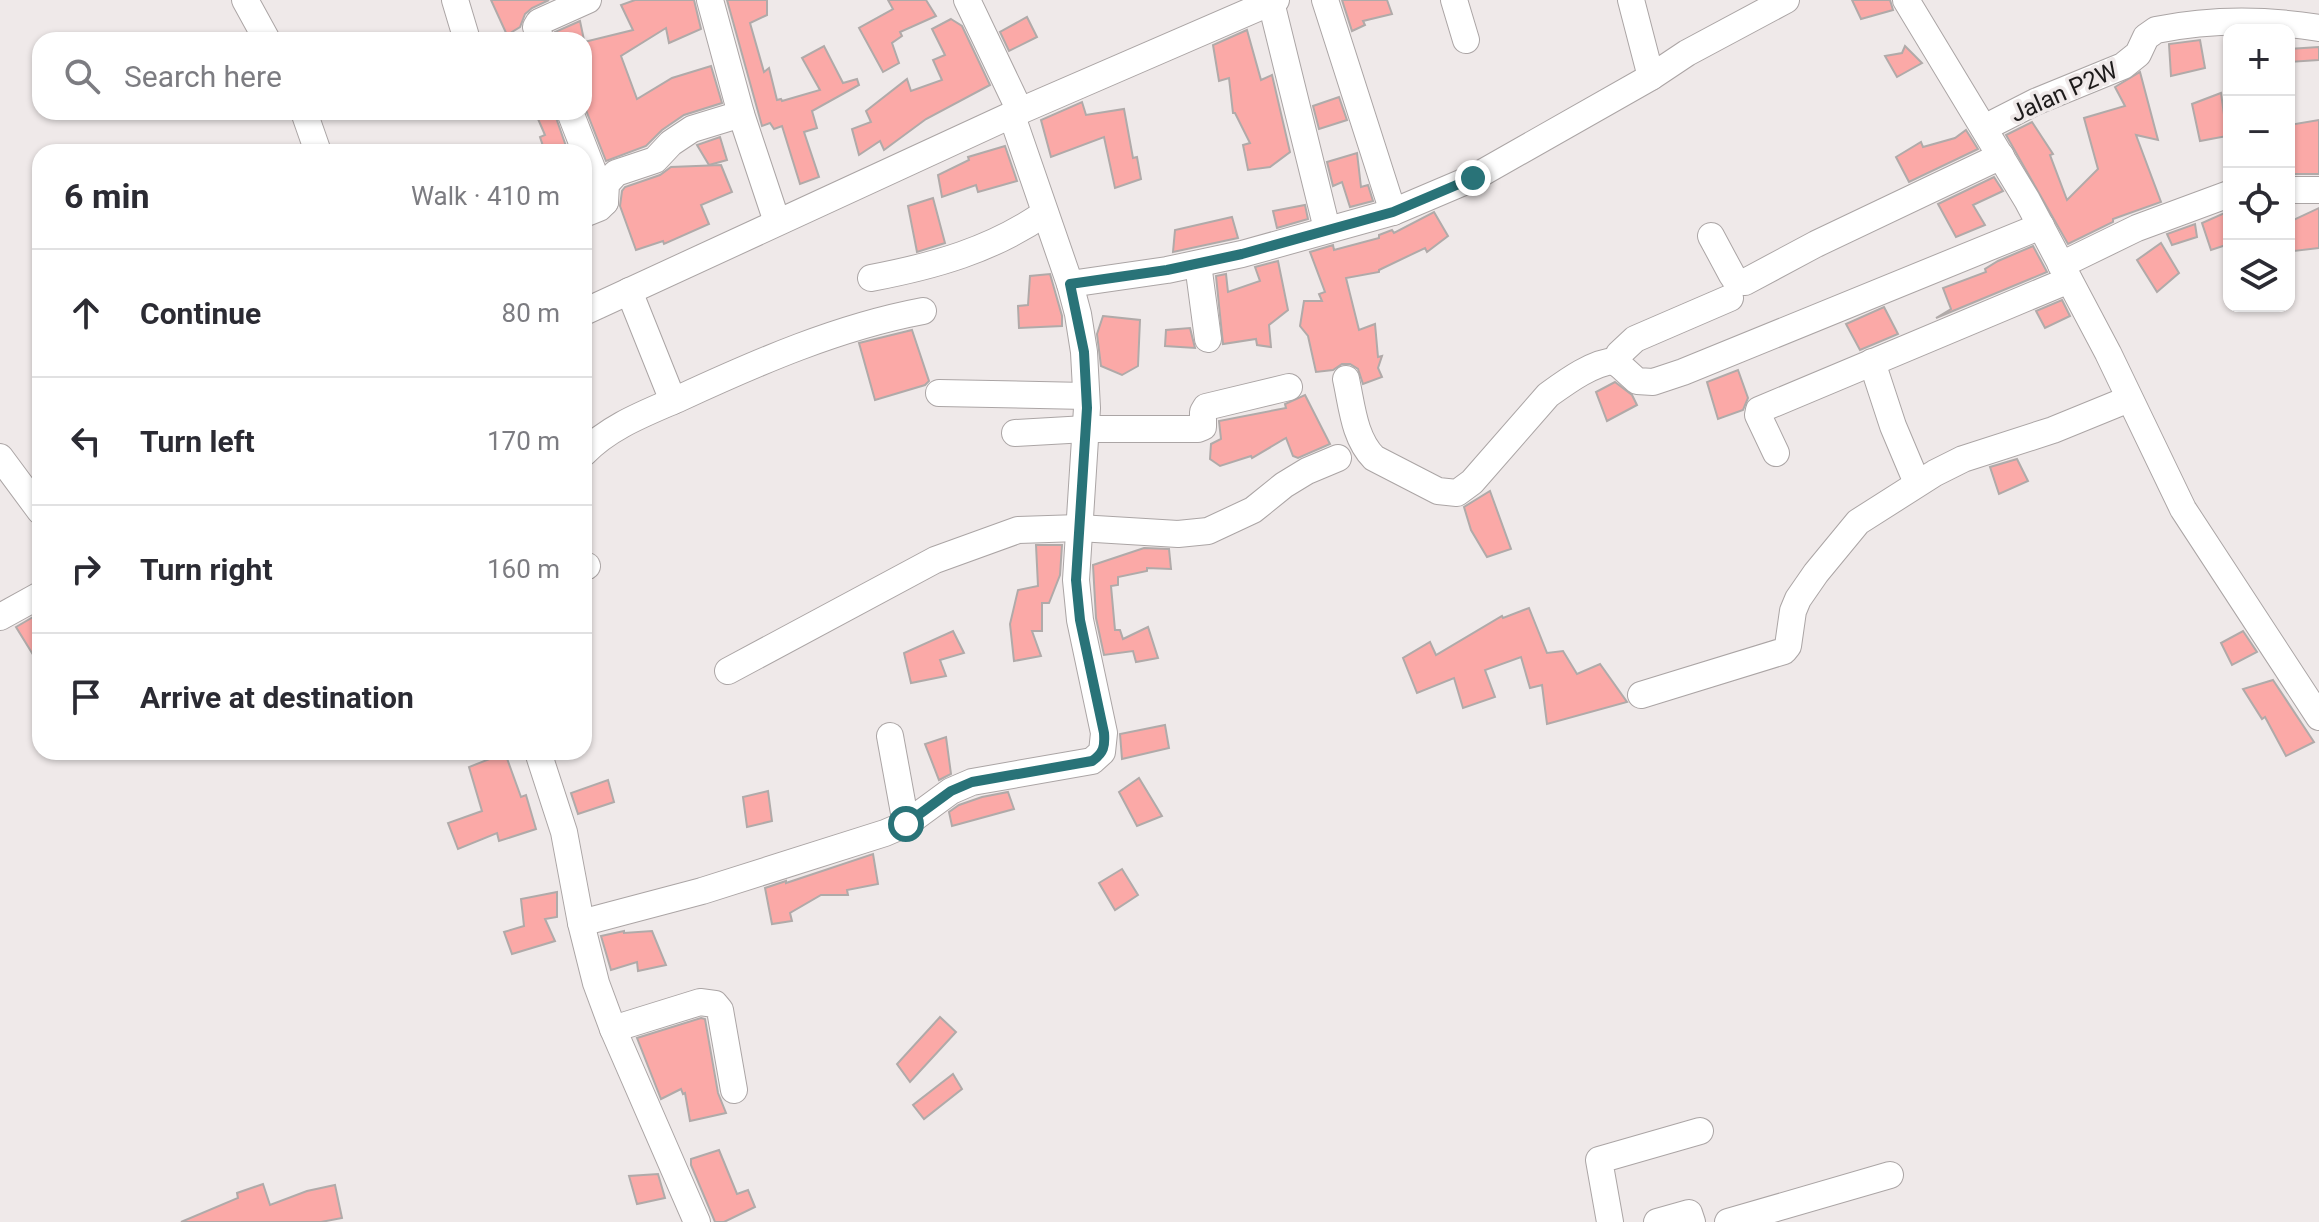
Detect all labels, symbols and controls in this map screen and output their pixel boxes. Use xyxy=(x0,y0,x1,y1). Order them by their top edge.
map controls xyxy=(2223,24,2295,312)
button: + xyxy=(2223,24,2295,96)
search box xyxy=(32,32,592,120)
icon: search xyxy=(60,54,104,98)
street label: Jalan P2W xyxy=(2006,56,2122,128)
text: Search here xyxy=(124,59,282,94)
button: − xyxy=(2223,96,2295,168)
route end xyxy=(1455,160,1491,196)
button: locate xyxy=(2223,168,2295,240)
text: 6 min xyxy=(64,176,149,216)
text: Walk · 410 m xyxy=(411,181,560,211)
button: layers xyxy=(2223,240,2295,312)
icon: ahead xyxy=(64,291,108,335)
text: Continue xyxy=(140,296,261,331)
text: 80 m xyxy=(502,298,560,328)
icon: left xyxy=(64,419,108,463)
text: Turn left xyxy=(140,424,255,459)
text: 170 m xyxy=(487,426,560,456)
icon: right xyxy=(64,547,108,591)
text: Turn right xyxy=(140,552,273,587)
text: 160 m xyxy=(487,554,560,584)
icon: arrive xyxy=(64,675,108,719)
text: Arrive at destination xyxy=(140,680,414,715)
route start xyxy=(888,806,924,842)

